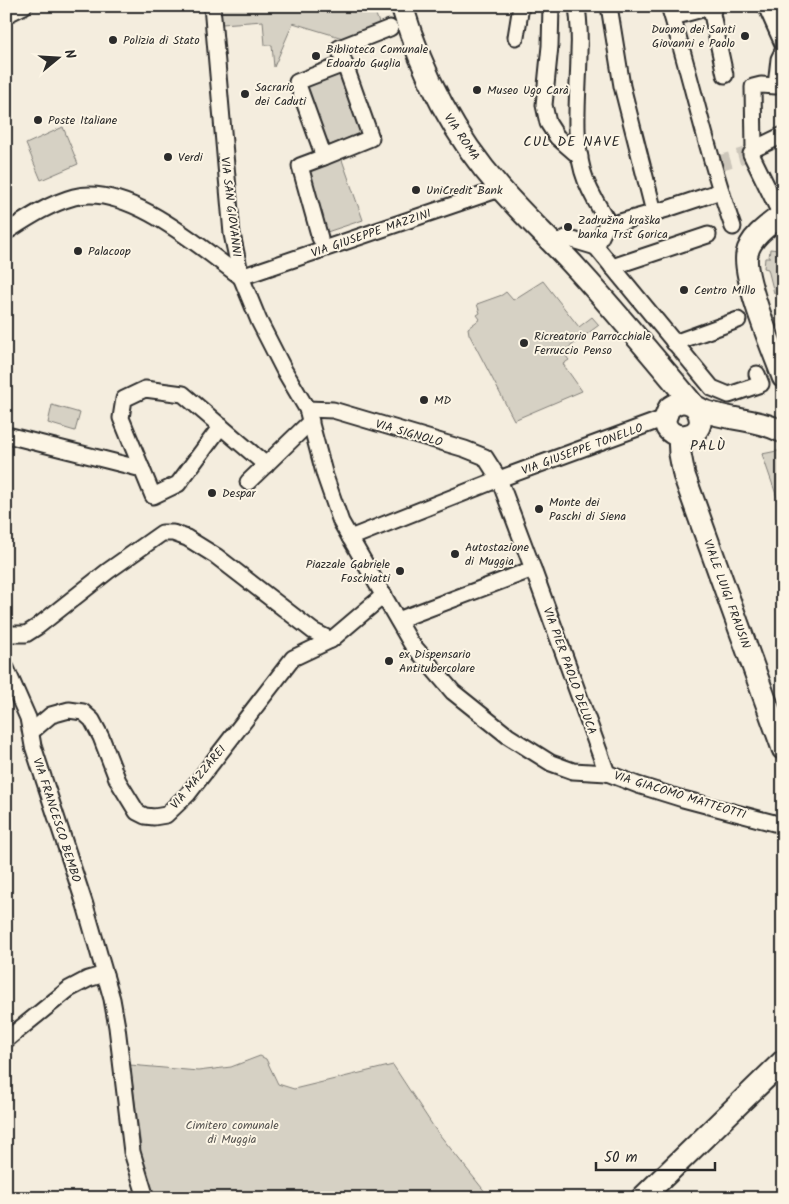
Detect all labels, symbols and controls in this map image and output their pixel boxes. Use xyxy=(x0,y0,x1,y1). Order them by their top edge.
place label: Duomo dei Santi Giovanni e Paolo xyxy=(651,20,736,53)
marker: Duomo dei Santi Giovanni e Paolo xyxy=(739,30,751,42)
place label: Polizia di Stato xyxy=(123,31,200,50)
north arrow xyxy=(32,32,82,82)
marker: Polizia di Stato xyxy=(107,34,119,46)
place label: Biblioteca Comunale Edoardo Guglia xyxy=(326,40,429,73)
text: N xyxy=(58,47,81,62)
marker: Biblioteca Comunale Edoardo Guglia xyxy=(310,50,322,62)
place label: Sacrario dei Caduti xyxy=(255,78,307,111)
place label: Museo Ugo Carà xyxy=(487,81,569,100)
marker: Museo Ugo Carà xyxy=(471,84,483,96)
marker: Sacrario dei Caduti xyxy=(239,88,251,100)
street label: VIA ROMA xyxy=(439,110,484,165)
place label: Poste Italiane xyxy=(48,111,118,130)
marker: Poste Italiane xyxy=(32,114,44,126)
district label: CUL DE NAVE xyxy=(523,131,621,153)
place label: Verdi xyxy=(178,148,204,167)
marker: Verdi xyxy=(162,151,174,163)
street label: VIA SAN GIOVANNI xyxy=(215,156,246,259)
place label: UniCredit Bank xyxy=(426,181,503,200)
marker: UniCredit Bank xyxy=(410,184,422,196)
street label: VIA GIUSEPPE MAZZINI xyxy=(309,204,434,263)
place label: Zadružna kraška banka Trst Gorica xyxy=(578,211,668,244)
marker: Zadružna kraška banka Trst Gorica xyxy=(562,221,574,233)
place label: Palacoop xyxy=(88,242,131,261)
marker: Palacoop xyxy=(72,245,84,257)
place label: Centro Millo xyxy=(694,281,756,300)
marker: Centro Millo xyxy=(678,284,690,296)
place label: Ricreatorio Parrocchiale Ferruccio Penso xyxy=(534,327,651,360)
marker: Ricreatorio Parrocchiale Ferruccio Penso xyxy=(518,337,530,349)
place label: MD xyxy=(434,391,451,410)
marker: MD xyxy=(418,394,430,406)
street label: VIA SIGNOLO xyxy=(373,415,445,452)
street label: VIA GIUSEPPE TONELLO xyxy=(519,418,646,480)
district label: PALÙ xyxy=(690,435,726,457)
place label: Despar xyxy=(222,484,257,503)
marker: Despar xyxy=(206,487,218,499)
place label: Monte dei Paschi di Siena xyxy=(549,493,626,526)
marker: Monte dei Paschi di Siena xyxy=(533,503,545,515)
street label: VIALE LUIGI FRAUSIN xyxy=(698,537,755,651)
place label: Autostazione di Muggia xyxy=(465,538,530,571)
marker: Autostazione di Muggia xyxy=(449,548,461,560)
place label: Piazzale Gabriele Foschiatti xyxy=(306,555,391,588)
marker: Piazzale Gabriele Foschiatti xyxy=(394,565,406,577)
street label: VIA PIER PAOLO DELUCA xyxy=(538,605,601,737)
place label: ex Dispensario Antitubercolare xyxy=(399,645,476,678)
marker: ex Dispensario Antitubercolare xyxy=(383,655,395,667)
street label: VIA MAZZAREI xyxy=(166,741,231,814)
street label: VIA FRANCESCO BEMBO xyxy=(27,755,86,886)
street label: VIA GIACOMO MATTEOTTI xyxy=(611,766,749,825)
park label: Cimitero comunale di Muggia xyxy=(185,1116,279,1149)
scale bar xyxy=(596,1139,715,1171)
text: 50 m xyxy=(604,1146,638,1170)

